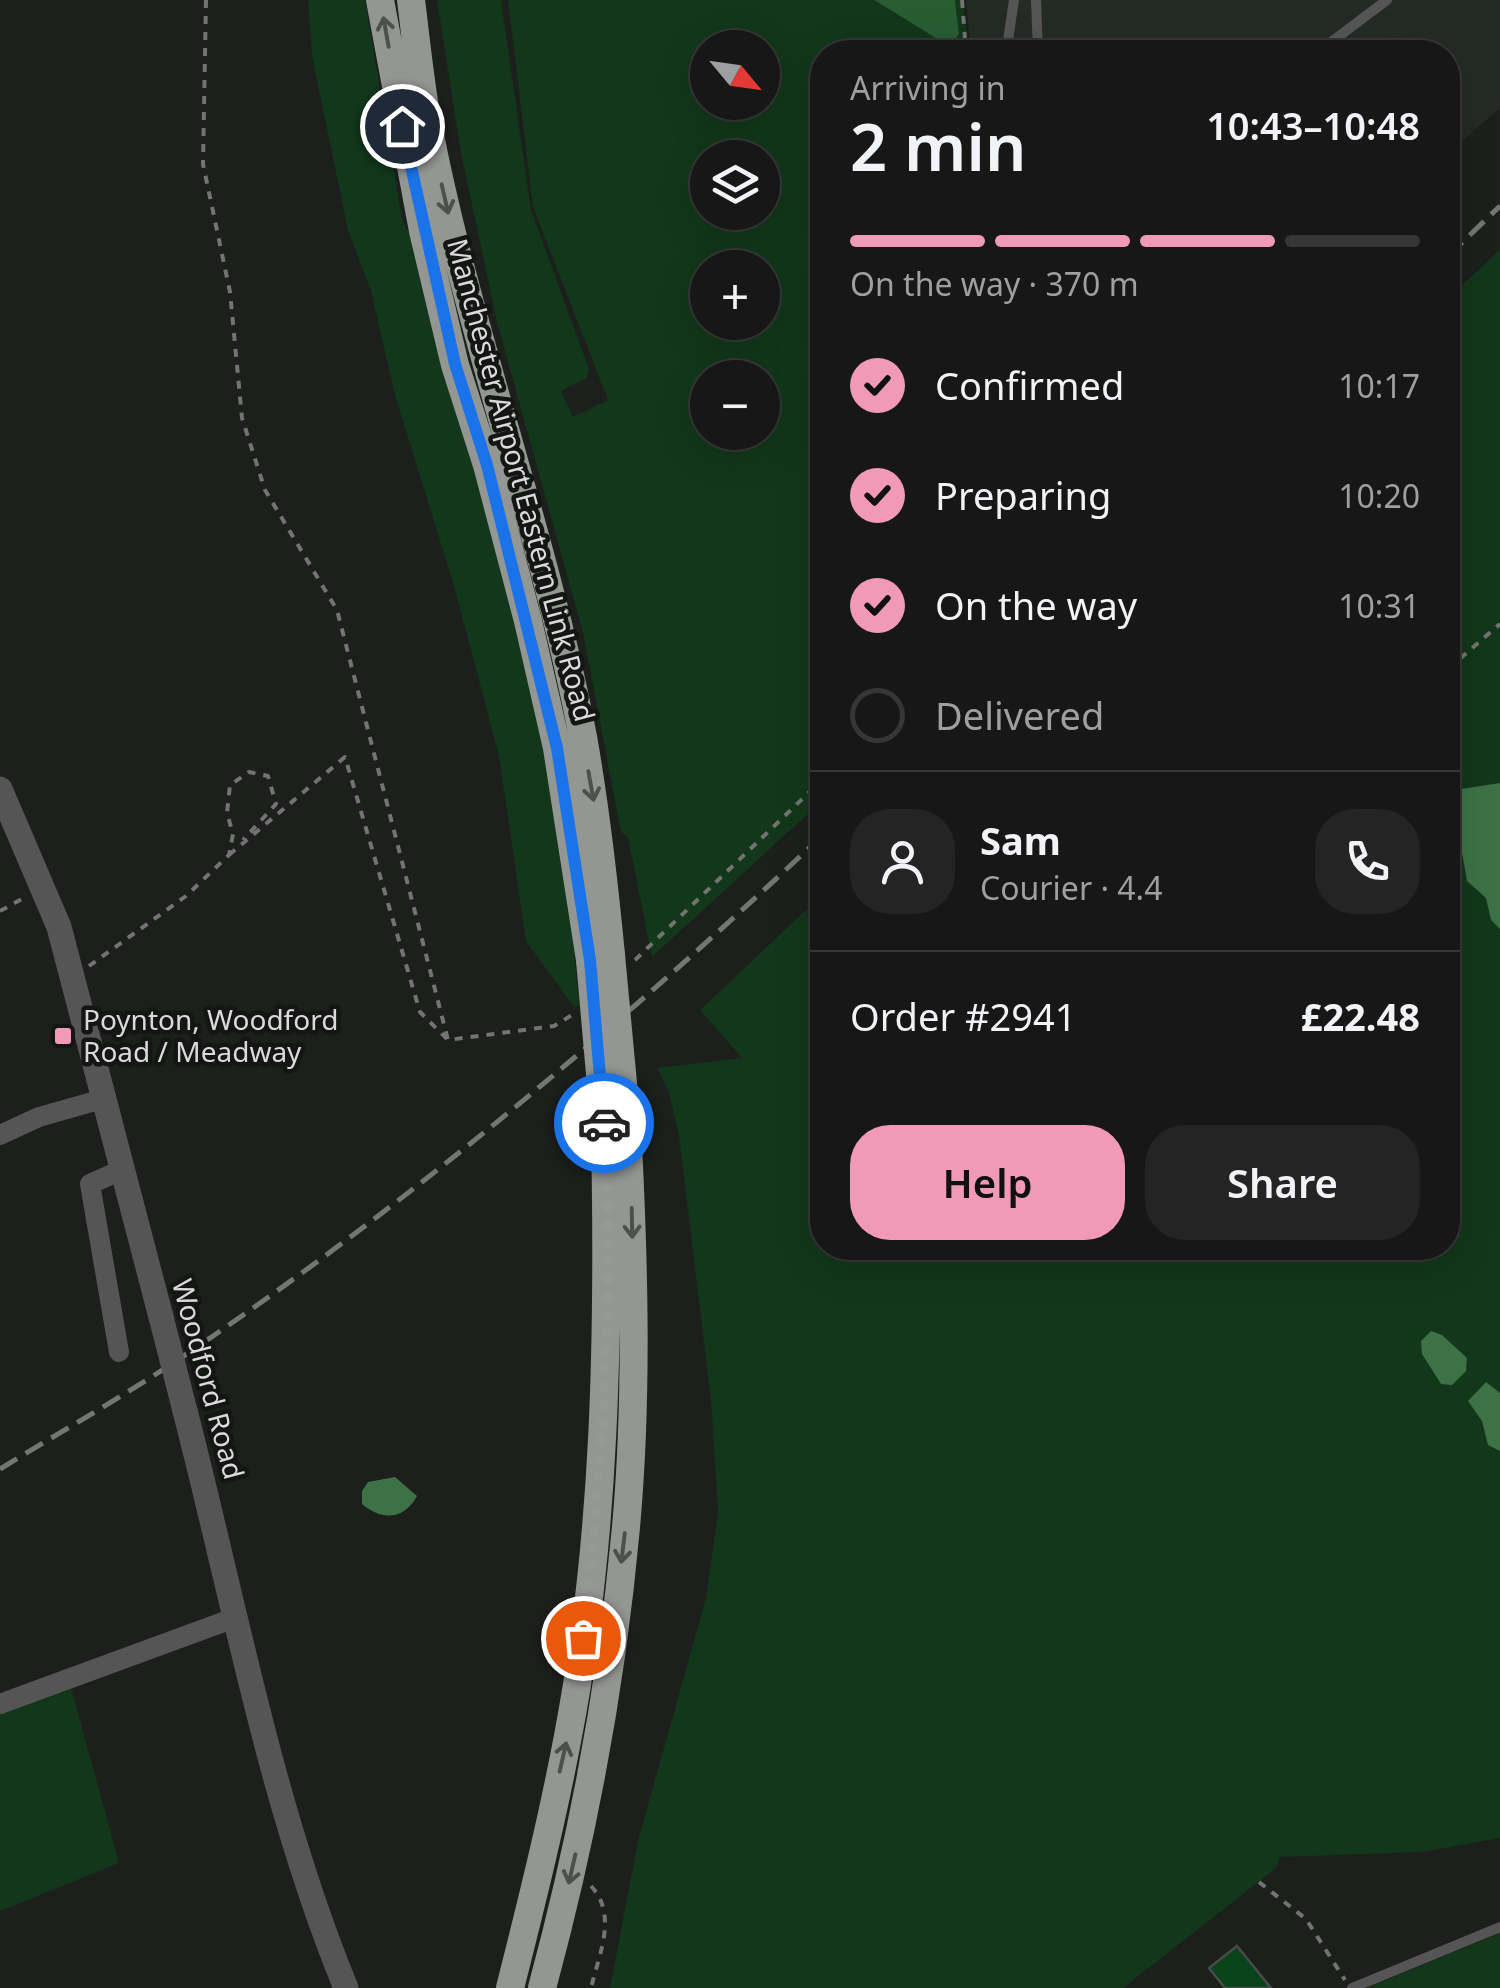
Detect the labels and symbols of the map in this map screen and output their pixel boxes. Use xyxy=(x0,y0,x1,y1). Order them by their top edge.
one-way arrow xyxy=(376,16,395,49)
north arrow xyxy=(690,30,780,120)
pin xyxy=(360,84,445,169)
one-way arrow xyxy=(437,182,455,214)
street label: Manchester Airport Eastern Link Road xyxy=(439,234,605,725)
one-way arrow xyxy=(582,769,601,802)
place label: Poynton, Woodford Road / Meadway xyxy=(83,1000,338,1070)
marker: Poynton, Woodford Road / Meadway xyxy=(52,1025,74,1047)
courier xyxy=(554,1073,654,1173)
one-way arrow xyxy=(622,1207,641,1239)
street label: Woodford Road xyxy=(164,1274,254,1483)
one-way arrow xyxy=(613,1531,632,1564)
pin xyxy=(541,1596,626,1681)
one-way arrow xyxy=(555,1742,574,1774)
one-way arrow xyxy=(562,1852,580,1884)

